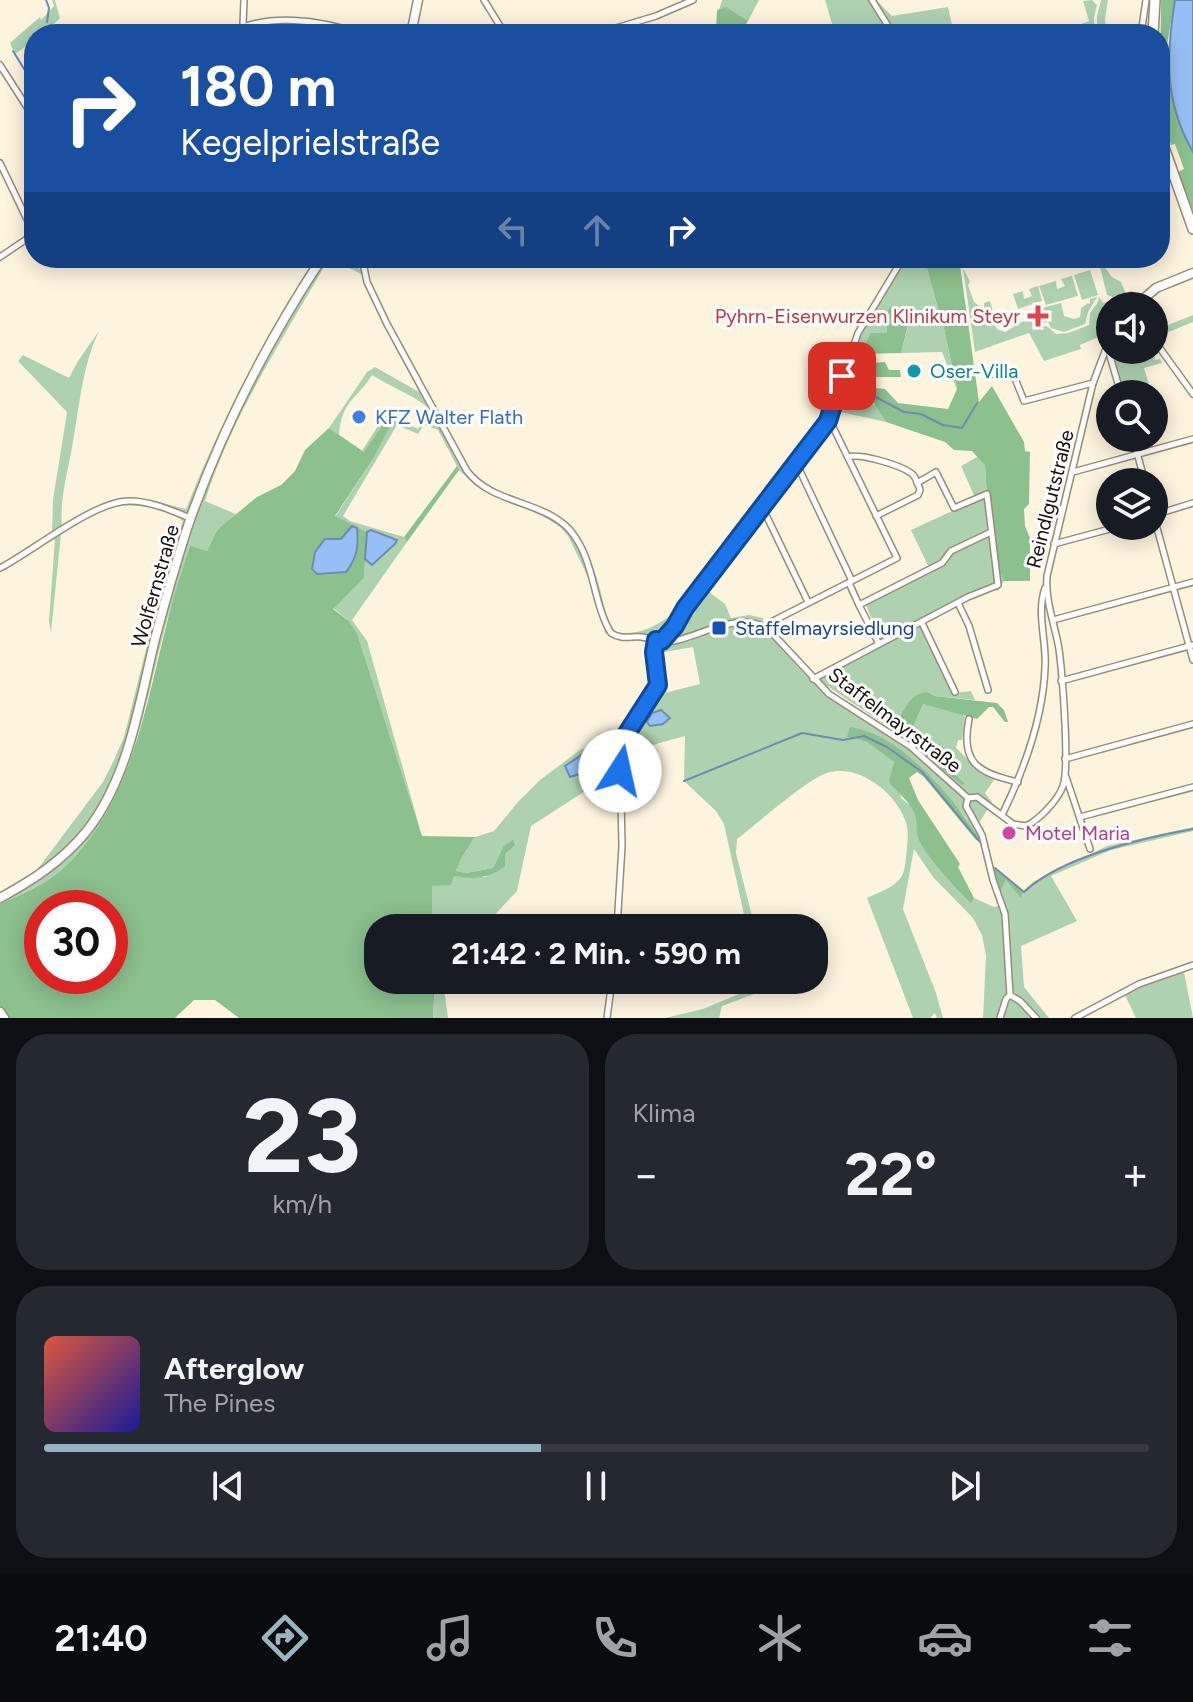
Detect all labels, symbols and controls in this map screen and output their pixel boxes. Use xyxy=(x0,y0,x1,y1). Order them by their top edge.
text: 180 m xyxy=(180,53,336,120)
icon: right xyxy=(48,56,152,160)
text: Kegelprielstraße xyxy=(180,121,440,164)
icon: left xyxy=(491,208,535,252)
icon: ahead xyxy=(575,208,619,252)
icon: right xyxy=(659,208,703,252)
map controls xyxy=(1096,292,1168,540)
button: sound xyxy=(1096,292,1168,364)
place label: Pyhrn-Eisenwurzen Klinikum Steyr xyxy=(715,304,1020,328)
marker: Pyhrn-Eisenwurzen Klinikum Steyr xyxy=(1027,305,1049,327)
pin xyxy=(808,342,876,410)
icon: arrive xyxy=(820,354,864,398)
place label: Oser-Villa xyxy=(930,359,1018,383)
marker: Oser-Villa xyxy=(905,362,923,380)
button: search xyxy=(1096,380,1168,452)
place label: KFZ Walter Flath xyxy=(375,405,523,429)
marker: KFZ Walter Flath xyxy=(350,408,368,426)
street label: Reindlgutstraße xyxy=(1021,427,1079,571)
button: layers xyxy=(1096,468,1168,540)
street label: Wolfernstraße xyxy=(126,522,184,650)
place label: Staffelmayrsiedlung xyxy=(735,616,914,640)
marker: Staffelmayrsiedlung xyxy=(710,619,728,637)
street label: Staffelmayrstraße xyxy=(824,662,966,778)
position arrow xyxy=(578,729,662,813)
place label: Motel Maria xyxy=(1025,821,1130,845)
marker: Motel Maria xyxy=(1000,824,1018,842)
speed limit sign: 30 xyxy=(24,890,128,994)
text: 21:42 · 2 Min. · 590 m xyxy=(451,935,741,972)
text: 23 xyxy=(243,1073,361,1198)
text: Klima xyxy=(633,1097,696,1129)
text: 22° xyxy=(845,1138,937,1210)
text: − xyxy=(633,1148,660,1201)
text: + xyxy=(1122,1148,1149,1201)
text: km/h xyxy=(273,1188,332,1220)
text: Afterglow xyxy=(164,1350,304,1387)
text: The Pines xyxy=(164,1387,275,1419)
icon: previous xyxy=(206,1464,250,1508)
icon: pause xyxy=(574,1464,618,1508)
icon: next xyxy=(943,1464,987,1508)
icon: directions xyxy=(257,1610,313,1666)
icon: music xyxy=(422,1610,478,1666)
icon: phone xyxy=(587,1610,643,1666)
icon: climate xyxy=(752,1610,808,1666)
icon: car xyxy=(917,1610,973,1666)
icon: filters xyxy=(1082,1610,1138,1666)
text: 21:40 xyxy=(55,1617,148,1660)

